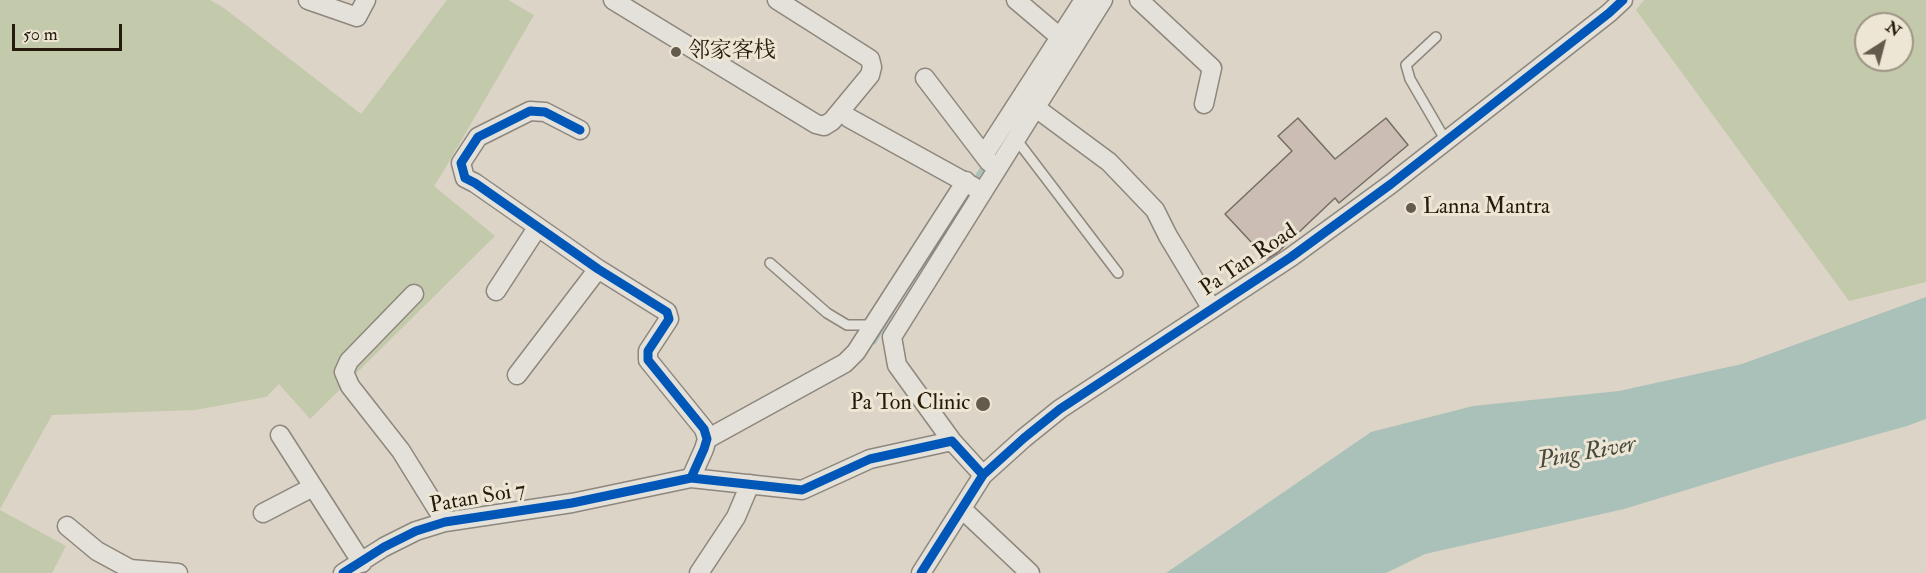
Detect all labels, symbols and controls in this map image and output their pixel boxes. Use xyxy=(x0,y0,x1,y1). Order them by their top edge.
scale bar xyxy=(15,12,124,50)
north arrow xyxy=(1854,12,1914,72)
text: N xyxy=(1882,17,1905,41)
text: 50 m xyxy=(23,23,58,46)
place label: 邻家客栈 xyxy=(688,39,776,65)
marker: 邻家客栈 xyxy=(669,45,683,59)
place label: Lanna Mantra xyxy=(1423,195,1550,221)
marker: Lanna Mantra xyxy=(1404,201,1418,215)
street label: Pa Tan Road xyxy=(1196,219,1302,303)
place label: Pa Ton Clinic xyxy=(850,391,970,417)
marker: Pa Ton Clinic xyxy=(974,395,992,413)
water label: Ping River xyxy=(1536,431,1638,477)
street label: Patan Soi 7 xyxy=(428,478,528,520)

